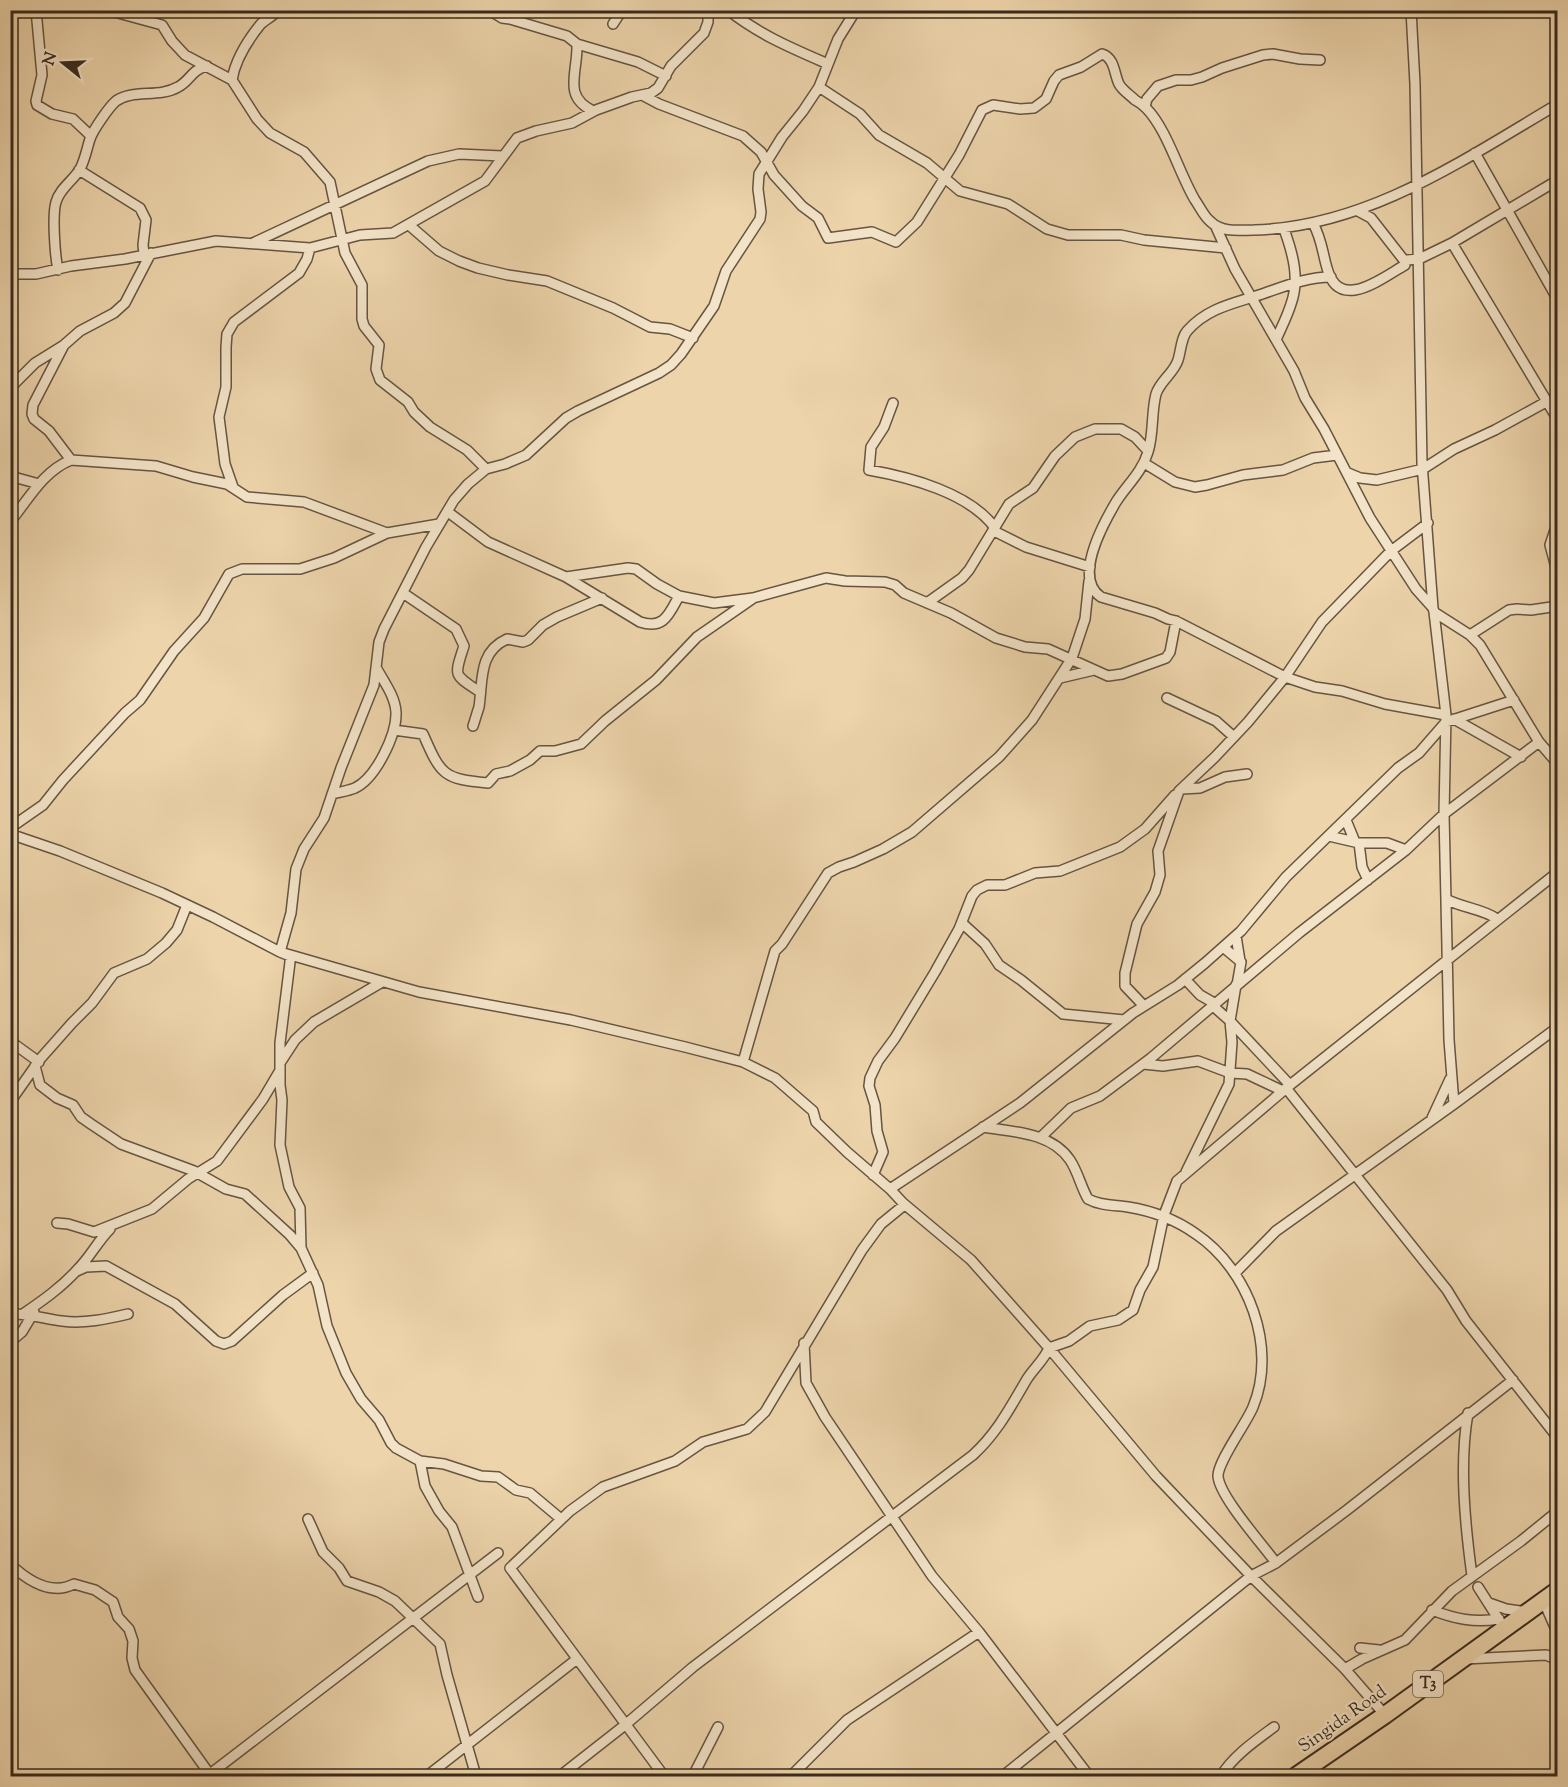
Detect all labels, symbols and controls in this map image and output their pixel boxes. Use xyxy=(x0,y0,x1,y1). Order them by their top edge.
north arrow xyxy=(33,33,93,93)
text: N xyxy=(38,49,64,69)
road number: T3 xyxy=(1413,1671,1443,1697)
street label: Singida Road xyxy=(1293,1680,1393,1760)

